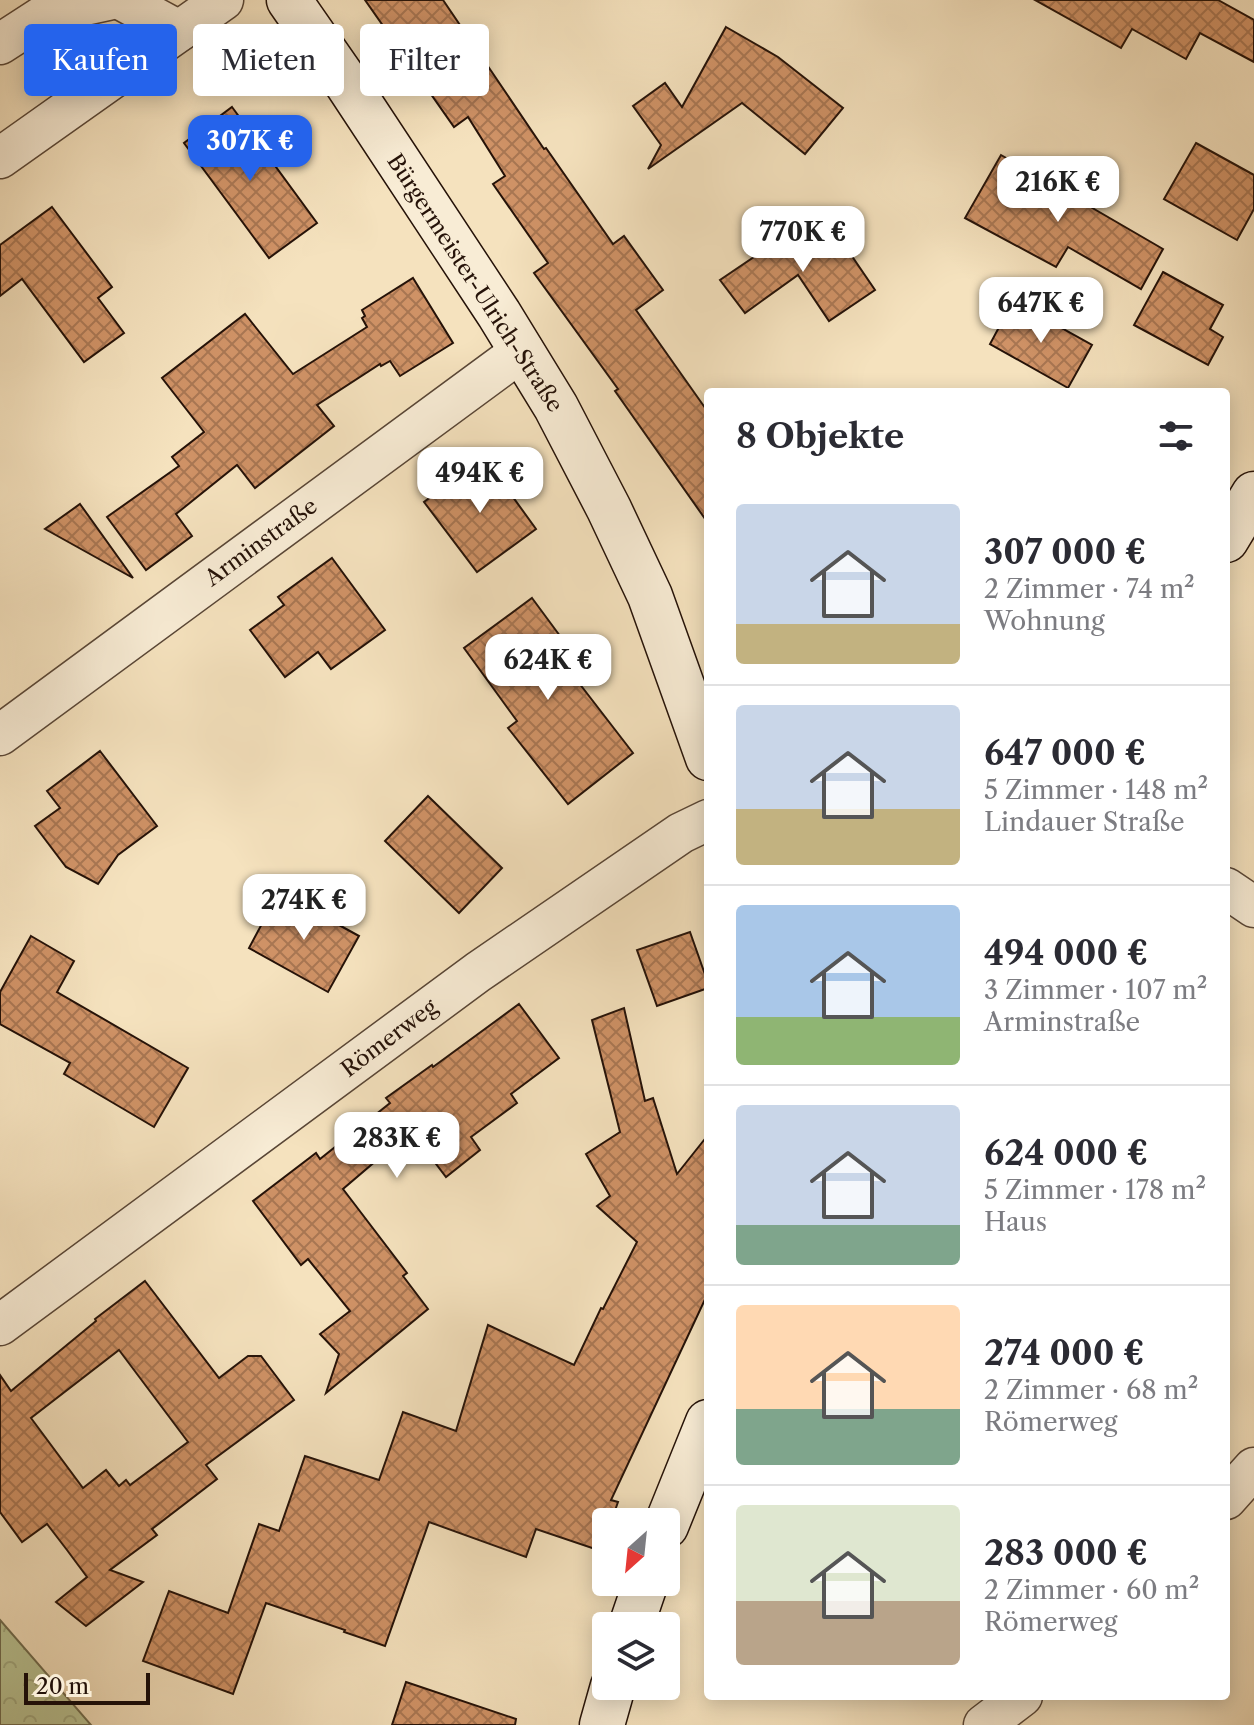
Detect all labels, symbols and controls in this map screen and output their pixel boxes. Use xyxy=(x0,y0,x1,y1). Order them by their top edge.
chip: Kaufen xyxy=(24,24,177,96)
chip: Mieten xyxy=(193,24,344,96)
chip: Filter xyxy=(360,24,489,96)
pin: 307K € xyxy=(185,115,315,183)
text: 307K € xyxy=(206,125,294,157)
street label: Bürgermeister-Ulrich-Straße xyxy=(381,149,569,417)
pin: 216K € xyxy=(993,156,1123,224)
text: 216K € xyxy=(1015,166,1101,198)
pin: 770K € xyxy=(738,206,868,274)
text: 770K € xyxy=(760,216,846,248)
pin: 647K € xyxy=(976,277,1106,345)
text: 647K € xyxy=(997,287,1085,319)
icon: filters xyxy=(1154,414,1198,458)
text: 8 Objekte xyxy=(736,415,904,457)
pin: 494K € xyxy=(415,447,545,515)
text: 494K € xyxy=(435,457,525,489)
street label: Arminstraße xyxy=(199,492,322,592)
text: 307 000 € xyxy=(984,531,1146,573)
icon: home xyxy=(800,536,896,632)
text: 2 Zimmer · 74 m² xyxy=(984,573,1195,605)
text: Wohnung xyxy=(984,605,1105,637)
pin: 624K € xyxy=(483,634,613,702)
text: 624K € xyxy=(503,644,593,676)
text: 647 000 € xyxy=(984,732,1146,774)
icon: home xyxy=(800,737,896,833)
text: 5 Zimmer · 148 m² xyxy=(984,774,1208,806)
text: Lindauer Straße xyxy=(984,806,1185,838)
pin: 274K € xyxy=(239,874,369,942)
text: 274K € xyxy=(261,884,347,916)
text: 494 000 € xyxy=(984,932,1148,974)
icon: home xyxy=(800,937,896,1033)
text: 3 Zimmer · 107 m² xyxy=(984,974,1207,1006)
street label: Römerweg xyxy=(336,993,443,1083)
text: Arminstraße xyxy=(984,1006,1140,1038)
pin: 283K € xyxy=(332,1112,462,1180)
text: 283K € xyxy=(352,1122,442,1154)
text: 624 000 € xyxy=(984,1132,1148,1174)
icon: home xyxy=(800,1137,896,1233)
text: 5 Zimmer · 178 m² xyxy=(984,1174,1206,1206)
text: Haus xyxy=(984,1206,1047,1238)
text: 274 000 € xyxy=(984,1332,1144,1374)
icon: home xyxy=(800,1337,896,1433)
text: 2 Zimmer · 68 m² xyxy=(984,1374,1198,1406)
text: Römerweg xyxy=(984,1406,1118,1438)
north arrow xyxy=(592,1508,680,1596)
map controls xyxy=(592,1508,680,1700)
text: 283 000 € xyxy=(984,1532,1148,1574)
icon: home xyxy=(800,1537,896,1633)
text: 2 Zimmer · 60 m² xyxy=(984,1574,1199,1606)
text: Römerweg xyxy=(984,1606,1118,1638)
button: layers xyxy=(592,1612,680,1700)
scale bar xyxy=(24,1669,150,1705)
text: 20 m xyxy=(36,1673,89,1700)

